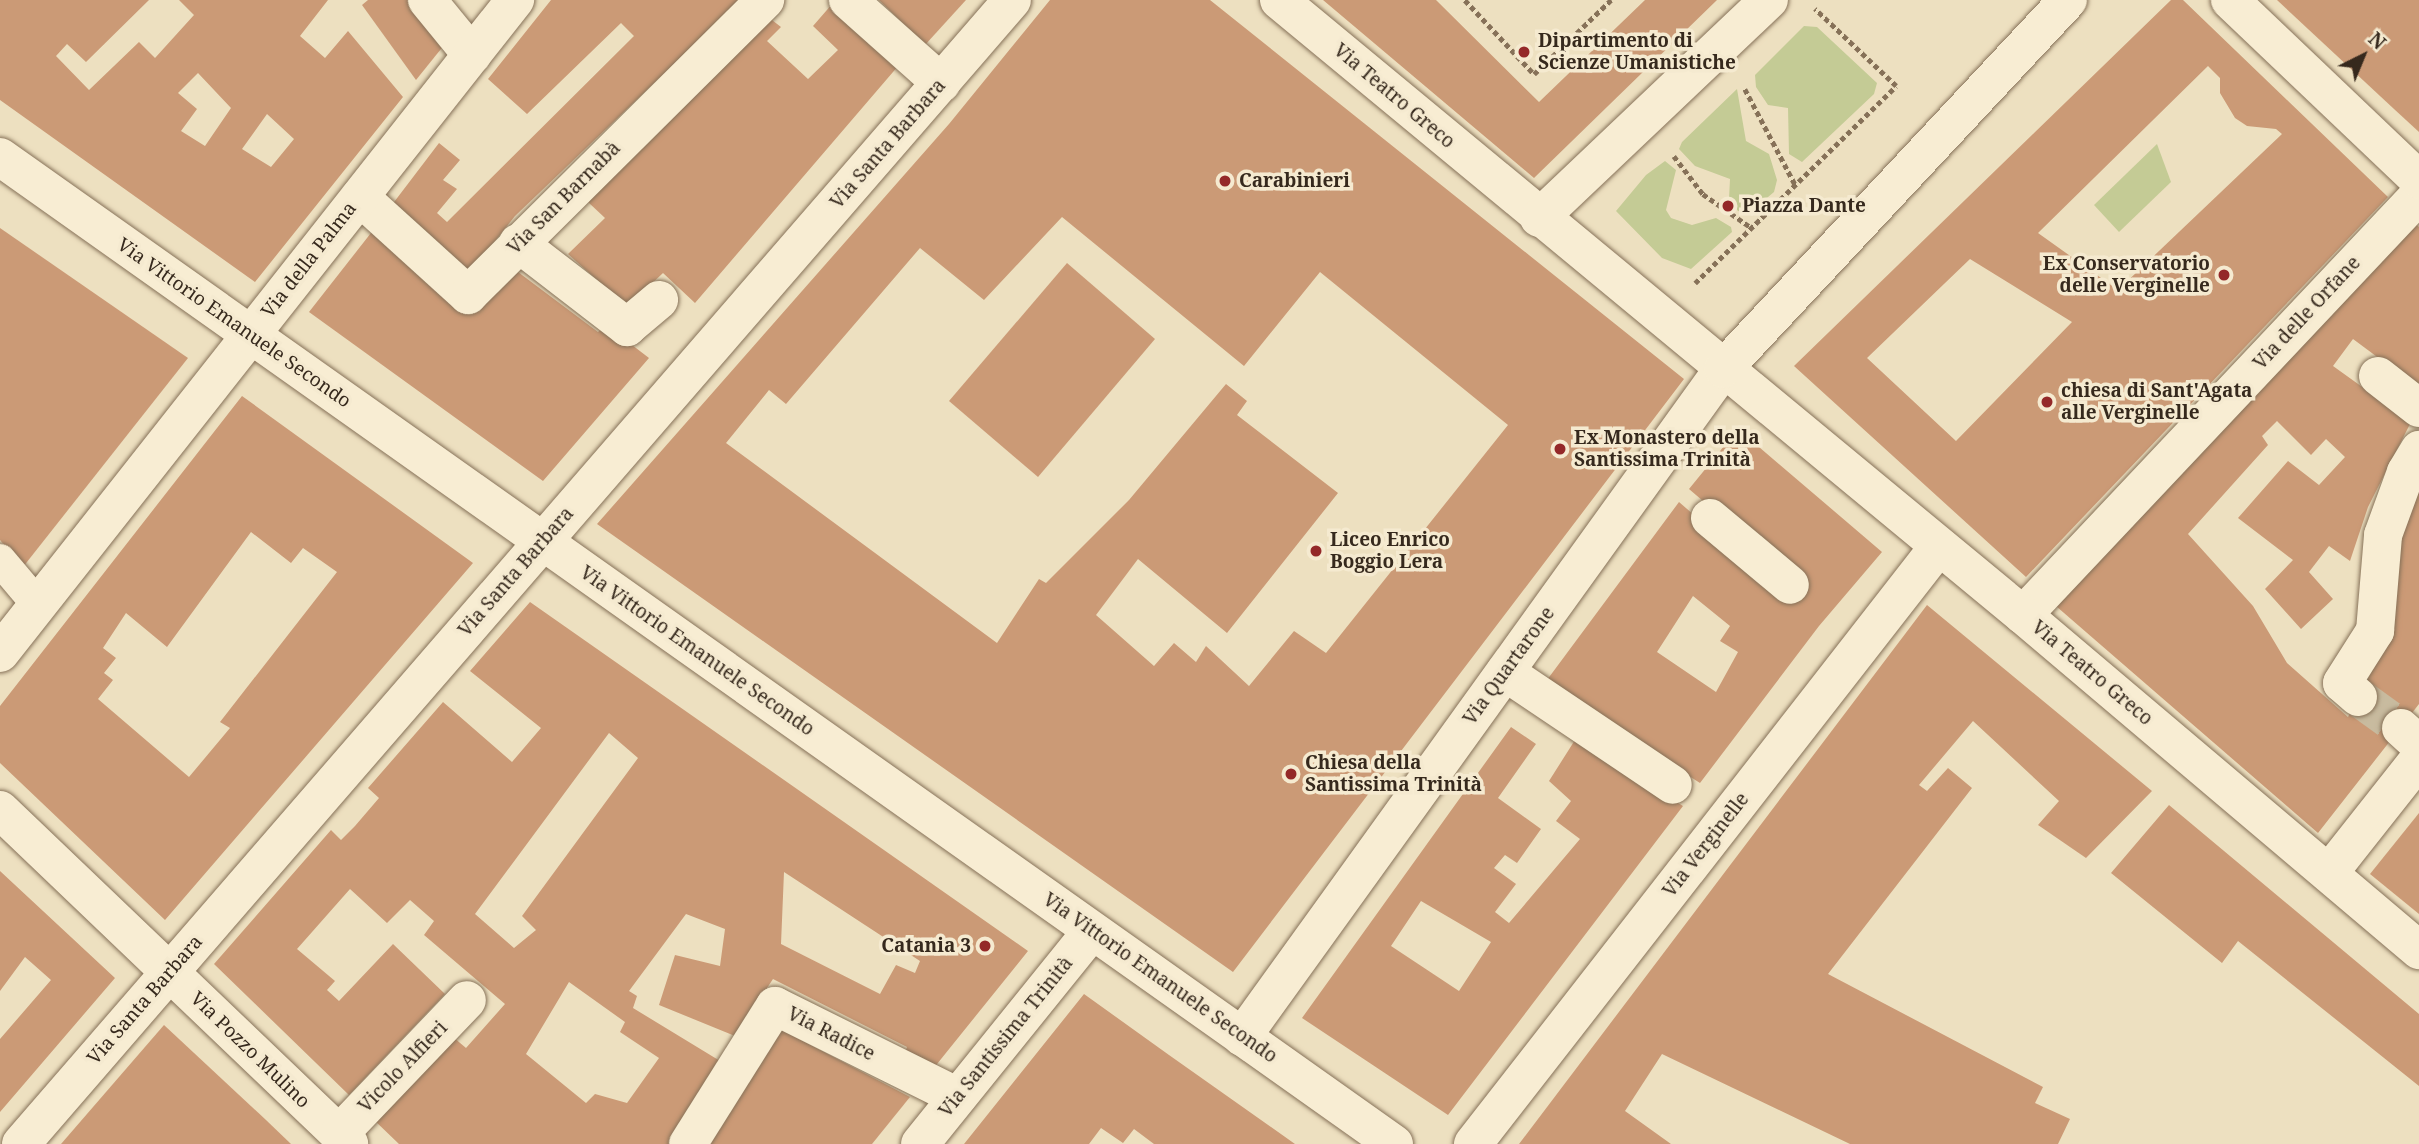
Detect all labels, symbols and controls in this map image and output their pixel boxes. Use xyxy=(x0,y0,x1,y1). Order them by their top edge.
north arrow xyxy=(2328,21,2398,91)
text: N xyxy=(2363,26,2392,55)
place label: Dipartimento di Scienze Umanistiche xyxy=(1538,30,1736,74)
street label: Via Teatro Greco xyxy=(1329,39,1459,153)
marker: Dipartimento di Scienze Umanistiche xyxy=(1516,44,1532,60)
street label: Via Santa Barbara xyxy=(826,75,950,213)
street label: Via San Barnabà xyxy=(503,137,625,259)
place label: Carabinieri xyxy=(1239,170,1350,192)
marker: Carabinieri xyxy=(1217,173,1233,189)
place label: Piazza Dante xyxy=(1742,195,1866,217)
street label: Via della Palma xyxy=(257,198,361,322)
marker: Piazza Dante xyxy=(1720,198,1736,214)
street label: Via Vittorio Emanuele Secondo xyxy=(113,233,355,413)
street label: Via delle Orfane xyxy=(2249,252,2365,374)
place label: Ex Conservatorio delle Verginelle xyxy=(2043,253,2210,297)
marker: Ex Conservatorio delle Verginelle xyxy=(2216,267,2232,283)
place label: chiesa di Sant'Agata alle Verginelle xyxy=(2061,380,2253,424)
marker: chiesa di Sant'Agata alle Verginelle xyxy=(2039,394,2055,410)
place label: Ex Monastero della Santissima Trinità xyxy=(1574,427,1760,471)
marker: Ex Monastero della Santissima Trinità xyxy=(1552,441,1568,457)
street label: Via Santa Barbara xyxy=(454,503,578,641)
place label: Liceo Enrico Boggio Lera xyxy=(1330,529,1450,573)
marker: Liceo Enrico Boggio Lera xyxy=(1308,543,1324,559)
street label: Via Vittorio Emanuele Secondo xyxy=(576,561,818,741)
street label: Via Quartarone xyxy=(1459,603,1559,729)
street label: Via Teatro Greco xyxy=(2027,616,2157,730)
place label: Chiesa della Santissima Trinità xyxy=(1305,752,1482,796)
marker: Chiesa della Santissima Trinità xyxy=(1283,766,1299,782)
street label: Via Verginelle xyxy=(1658,788,1754,902)
street label: Via Vittorio Emanuele Secondo xyxy=(1039,888,1281,1068)
street label: Via Santa Barbara xyxy=(83,931,207,1069)
place label: Catania 3 xyxy=(881,935,971,957)
marker: Catania 3 xyxy=(977,938,993,954)
street label: Via Santissima Trinità xyxy=(934,952,1078,1122)
street label: Via Pozzo Mulino xyxy=(185,987,315,1113)
street label: Via Radice xyxy=(784,1002,878,1066)
street label: Vicolo Alfieri xyxy=(354,1017,452,1117)

